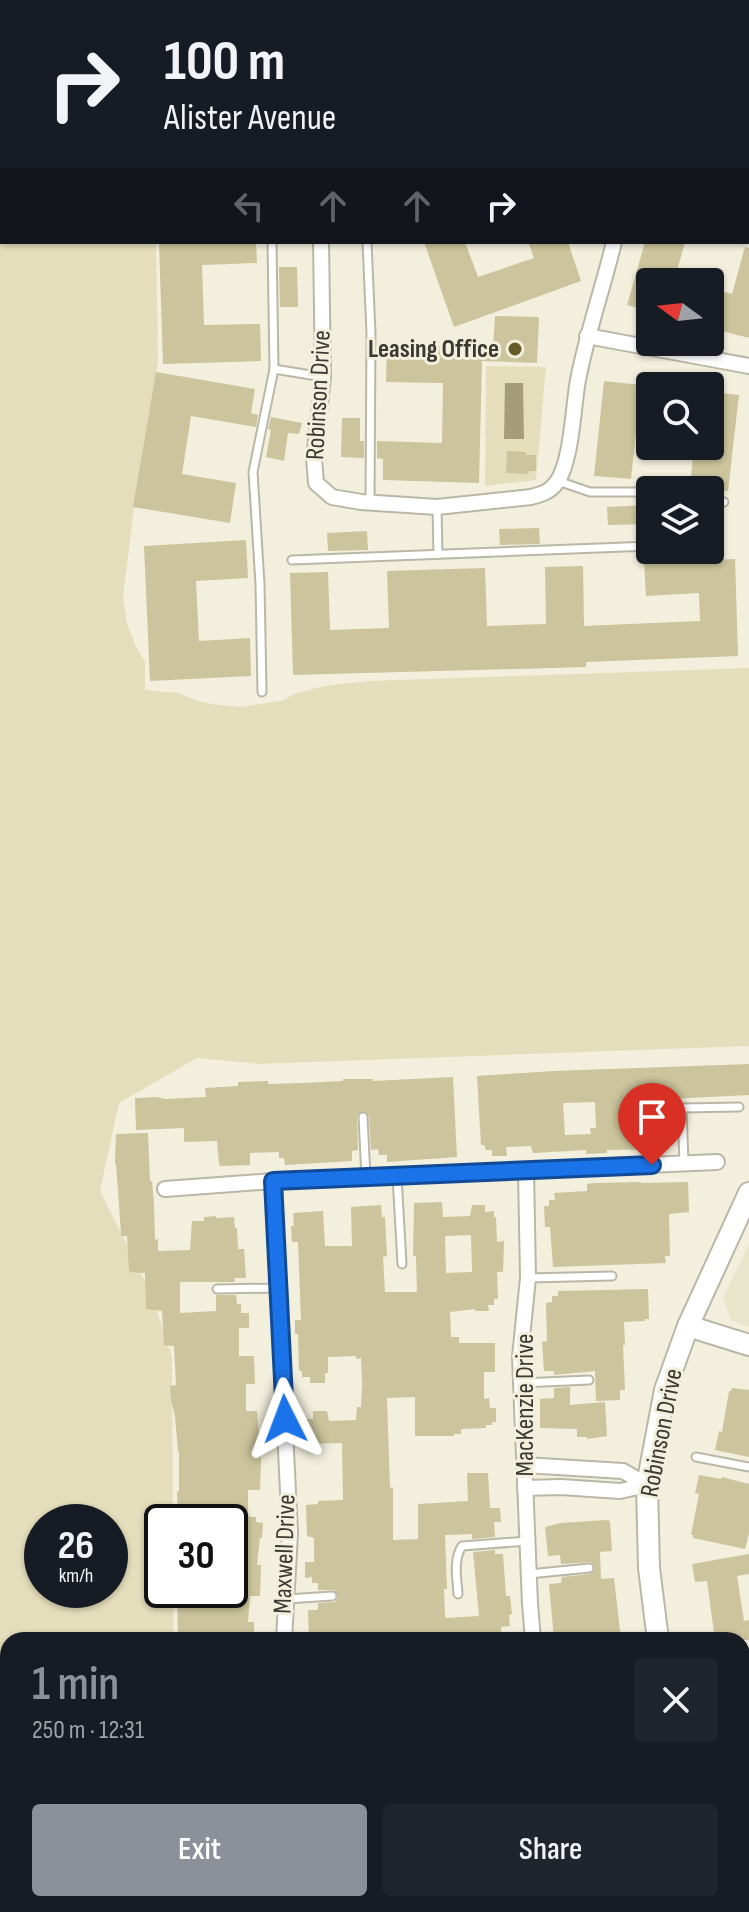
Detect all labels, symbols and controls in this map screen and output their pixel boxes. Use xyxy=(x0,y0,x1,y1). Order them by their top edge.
text: 100 m xyxy=(164,29,285,96)
icon: right xyxy=(32,32,136,136)
text: Alister Avenue xyxy=(164,97,336,140)
icon: left xyxy=(227,184,271,228)
icon: ahead xyxy=(311,184,355,228)
icon: ahead xyxy=(395,184,439,228)
icon: right xyxy=(479,184,523,228)
north arrow xyxy=(636,268,724,356)
map controls xyxy=(636,268,724,564)
street label: Robinson Drive xyxy=(300,329,338,461)
place label: Leasing Office xyxy=(368,334,499,365)
marker: Leasing Office xyxy=(506,340,524,358)
button: search xyxy=(636,372,724,460)
button: layers xyxy=(636,476,724,564)
pin xyxy=(618,1083,686,1165)
icon: arrive xyxy=(630,1095,674,1139)
street label: MacKenzie Drive xyxy=(510,1334,541,1476)
street label: Robinson Drive xyxy=(634,1366,690,1500)
position arrow xyxy=(243,1377,327,1461)
street label: Maxwell Drive xyxy=(267,1494,303,1614)
speed limit sign: 30 xyxy=(144,1504,248,1608)
text: 26 xyxy=(58,1522,94,1570)
text: km/h xyxy=(59,1564,93,1588)
text: 1 min xyxy=(32,1656,119,1713)
button: close xyxy=(634,1658,718,1742)
text: 250 m · 12:31 xyxy=(32,1715,144,1746)
button: Exit xyxy=(32,1804,367,1896)
button: Share xyxy=(383,1804,718,1896)

